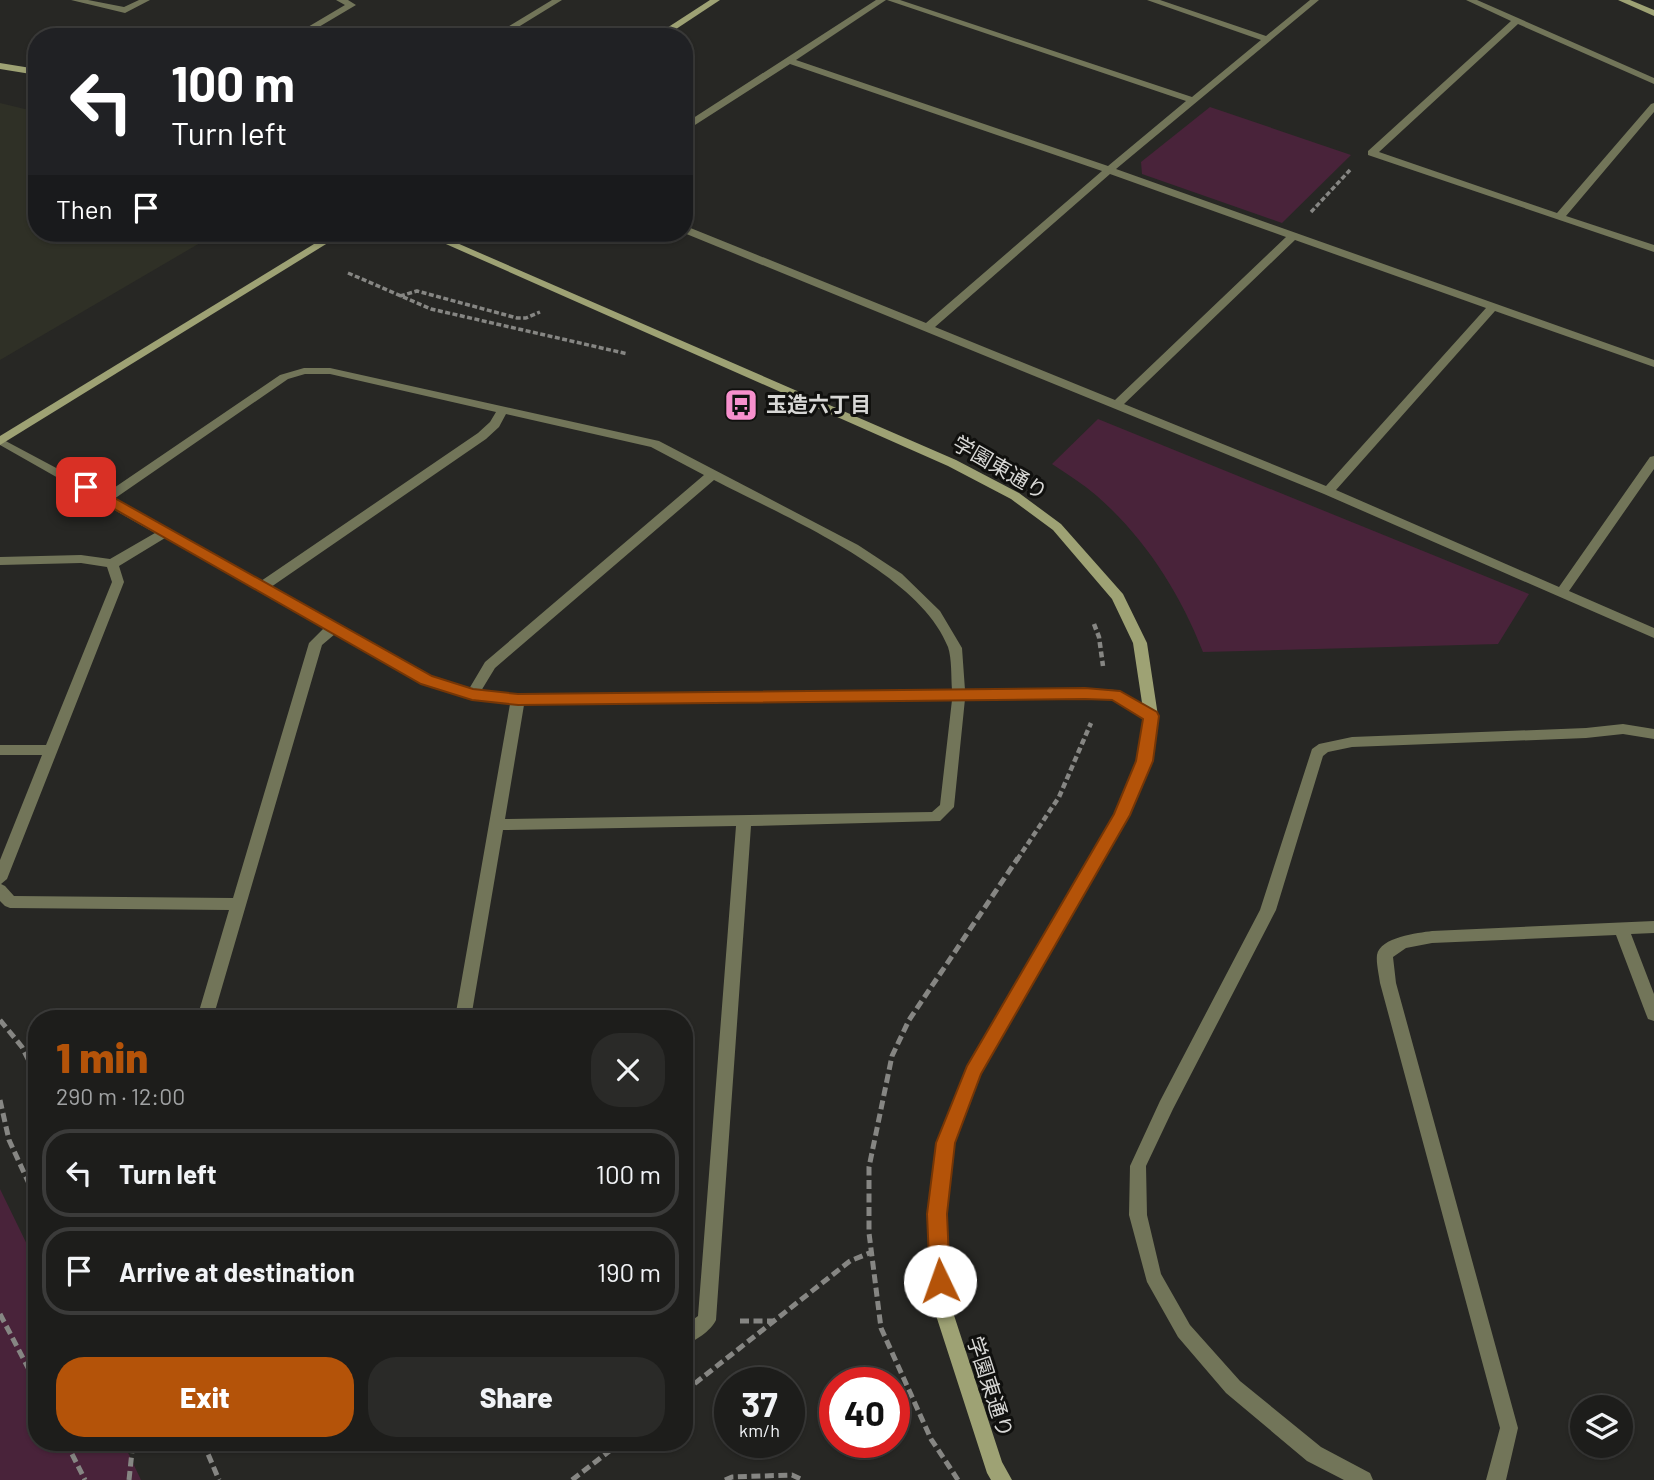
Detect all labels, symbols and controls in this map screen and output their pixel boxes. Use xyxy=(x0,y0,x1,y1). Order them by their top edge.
text: 100 m xyxy=(171,53,295,112)
icon: left xyxy=(56,56,147,147)
text: Turn left xyxy=(171,113,288,151)
icon: arrive xyxy=(127,189,165,227)
text: Then xyxy=(56,193,113,224)
bus stop icon: 玉造六丁目 xyxy=(722,386,760,424)
place label: 玉造六丁目 xyxy=(766,391,871,416)
street label: 学園東通り xyxy=(949,430,1052,504)
pin xyxy=(56,457,116,517)
icon: arrive xyxy=(67,468,105,506)
text: 1 min xyxy=(56,1031,148,1081)
button: close xyxy=(591,1033,665,1107)
text: 290 m · 12:00 xyxy=(56,1082,185,1110)
icon: left xyxy=(60,1154,98,1192)
text: Turn left xyxy=(119,1158,217,1189)
text: 100 m xyxy=(596,1158,661,1189)
position arrow xyxy=(903,1244,977,1318)
icon: arrive xyxy=(60,1252,98,1290)
text: Arrive at destination xyxy=(119,1256,355,1287)
text: 190 m xyxy=(597,1256,661,1287)
street label: 学園東通り xyxy=(963,1333,1020,1440)
button: Exit xyxy=(56,1357,354,1437)
button: Share xyxy=(368,1357,665,1437)
speed limit sign: 40 xyxy=(819,1367,910,1458)
text: 37 xyxy=(741,1382,778,1424)
map controls xyxy=(1570,1395,1633,1458)
button: layers xyxy=(1570,1395,1633,1458)
text: km/h xyxy=(739,1419,780,1441)

